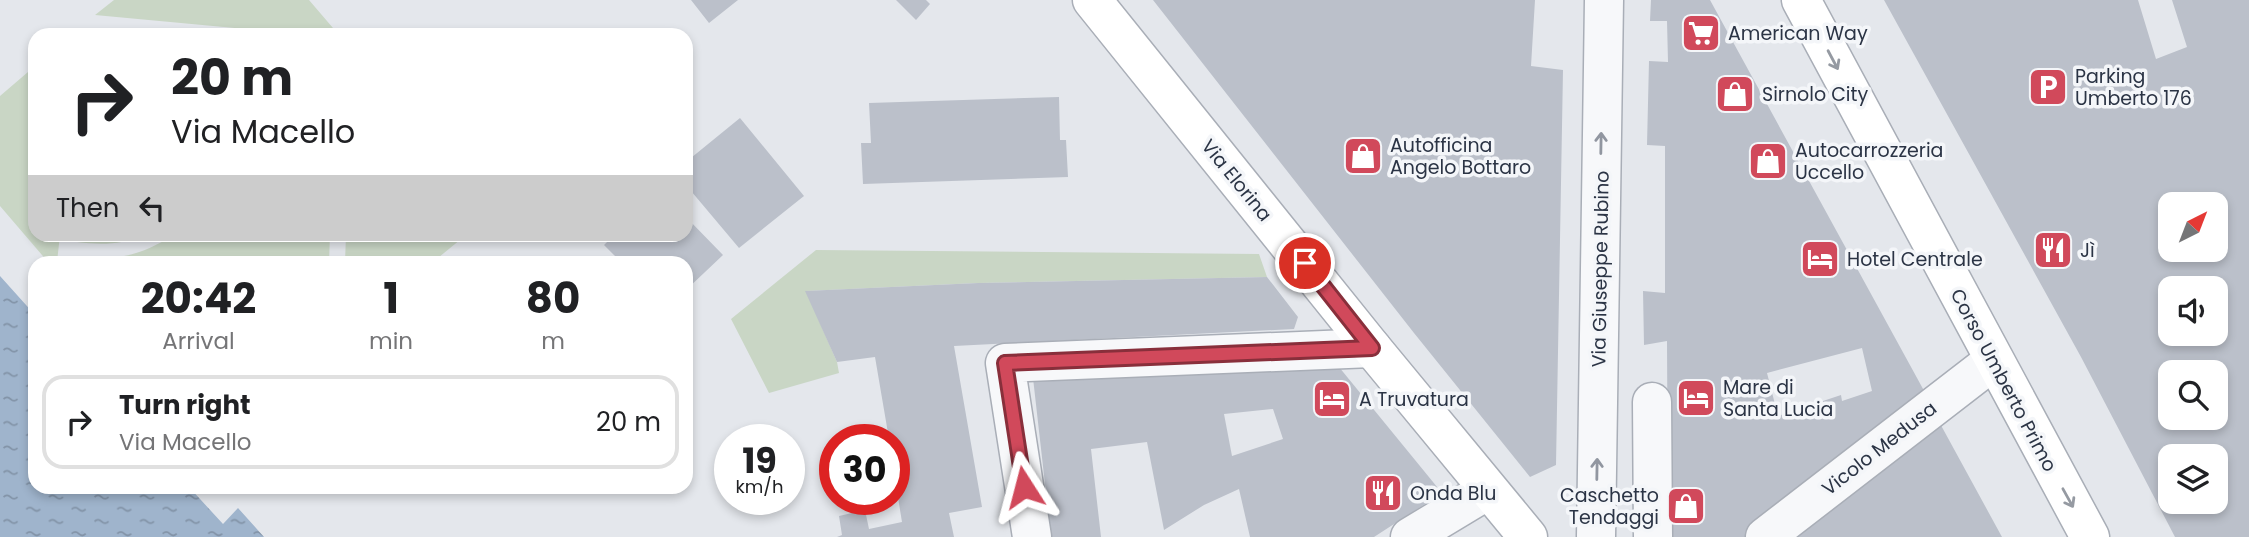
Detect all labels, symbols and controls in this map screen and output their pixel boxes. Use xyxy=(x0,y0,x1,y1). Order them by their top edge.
supermarket icon: American Way xyxy=(1680,12,1722,54)
place label: American Way xyxy=(1728,20,1868,47)
text: 20 m xyxy=(171,44,293,112)
one-way arrow xyxy=(1827,49,1840,70)
icon: right xyxy=(56,56,147,147)
place label: Parking Umberto 176 xyxy=(2075,63,2192,112)
parking icon: Parking Umberto 176 xyxy=(2027,66,2069,108)
shop icon: Sirnolo City xyxy=(1714,73,1756,115)
place label: Sirnolo City xyxy=(1762,81,1868,108)
text: Via Macello xyxy=(171,109,355,154)
place label: Autofficina Angelo Bottaro xyxy=(1390,132,1531,181)
one-way arrow xyxy=(1595,132,1608,155)
street label: Via Elorina xyxy=(1195,133,1278,227)
shop icon: Autofficina Angelo Bottaro xyxy=(1342,135,1384,177)
place label: Autocarrozzeria Uccello xyxy=(1795,137,1943,186)
shop icon: Autocarrozzeria Uccello xyxy=(1747,140,1789,182)
street label: Via Giuseppe Rubino xyxy=(1585,170,1616,368)
icon: left xyxy=(133,189,171,227)
text: Then xyxy=(56,190,119,226)
north arrow xyxy=(2158,192,2228,262)
map controls xyxy=(2158,192,2228,514)
restaurant icon: Jì xyxy=(2032,229,2074,271)
pin xyxy=(1275,233,1335,293)
place label: Jì xyxy=(2080,237,2095,264)
hotel icon: Hotel Centrale xyxy=(1799,238,1841,280)
icon: arrive xyxy=(1286,244,1324,282)
place label: Hotel Centrale xyxy=(1847,246,1983,273)
text: 20:42 xyxy=(141,269,256,328)
text: 1 xyxy=(383,269,399,328)
text: 80 xyxy=(526,269,580,328)
button: sound xyxy=(2158,276,2228,346)
street label: Corso Umberto Primo xyxy=(1944,284,2063,477)
text: Arrival xyxy=(162,325,235,357)
text: min xyxy=(369,325,413,357)
text: m xyxy=(541,325,565,357)
button: search xyxy=(2158,360,2228,430)
place label: Mare di Santa Lucia xyxy=(1723,374,1833,423)
hotel icon: Mare di Santa Lucia xyxy=(1675,377,1717,419)
hotel icon: A Truvatura xyxy=(1311,378,1353,420)
place label: A Truvatura xyxy=(1359,386,1469,413)
text: Turn right xyxy=(119,387,251,423)
street label: Vicolo Medusa xyxy=(1816,395,1942,502)
icon: right xyxy=(60,403,98,441)
text: 20 m xyxy=(596,404,661,440)
speed limit sign: 30 xyxy=(819,424,910,515)
text: Via Macello xyxy=(119,426,252,458)
text: 19 xyxy=(742,436,777,485)
button: layers xyxy=(2158,444,2228,514)
position arrow xyxy=(987,450,1061,524)
one-way arrow xyxy=(1590,458,1604,481)
restaurant icon: Onda Blu xyxy=(1362,472,1404,514)
text: km/h xyxy=(736,474,783,499)
place label: Onda Blu xyxy=(1410,480,1496,507)
place label: Caschetto Tendaggi xyxy=(1560,482,1659,531)
shop icon: Caschetto Tendaggi xyxy=(1665,485,1707,527)
one-way arrow xyxy=(2062,487,2076,508)

